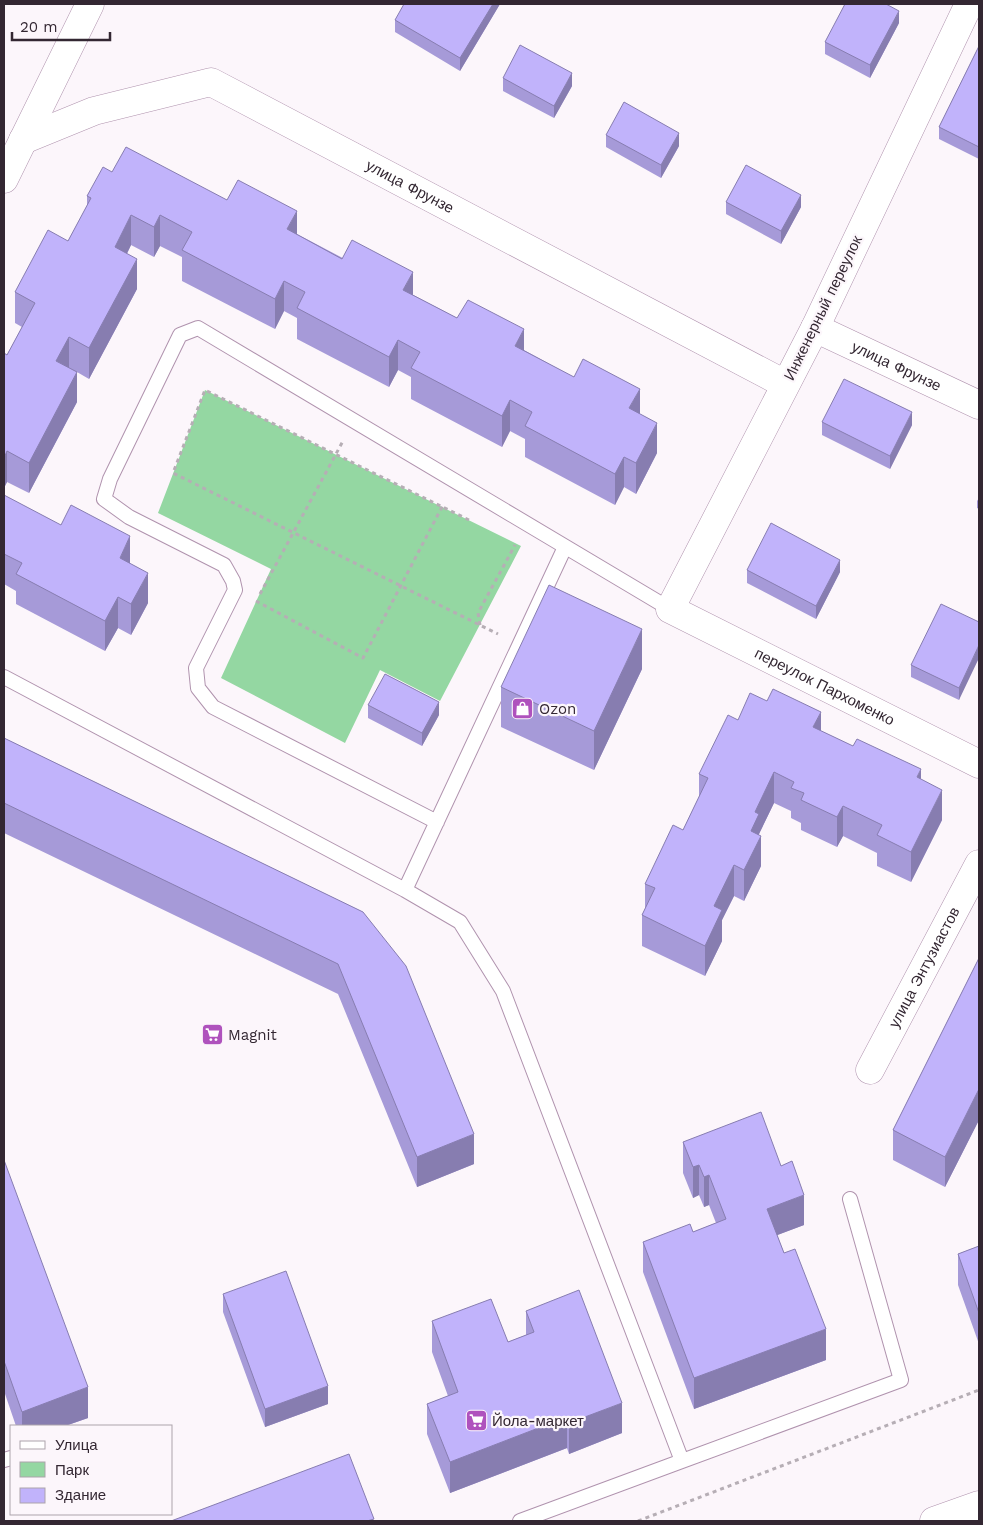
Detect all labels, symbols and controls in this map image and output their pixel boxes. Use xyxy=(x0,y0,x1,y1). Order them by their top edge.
scale bar xyxy=(12,10,110,42)
text: 20 m xyxy=(20,18,58,36)
street label: улица Фрунзе xyxy=(363,156,457,217)
street label: Инженерный переулок xyxy=(780,232,866,383)
street label: улица Фрунзе xyxy=(849,338,944,395)
street label: переулок Пархоменко xyxy=(752,644,898,729)
shop icon: Ozon xyxy=(511,697,535,721)
place label: Ozon xyxy=(539,700,576,718)
street label: улица Энтузиастов xyxy=(885,904,964,1031)
supermarket icon: Magnit xyxy=(200,1023,224,1047)
place label: Magnit xyxy=(228,1026,277,1044)
supermarket icon: Йола-маркет xyxy=(464,1409,488,1433)
place label: Йола-маркет xyxy=(492,1412,584,1430)
legend xyxy=(10,1425,172,1515)
text: Улица xyxy=(55,1436,98,1454)
text: Парк xyxy=(55,1461,89,1479)
text: Здание xyxy=(55,1486,106,1504)

